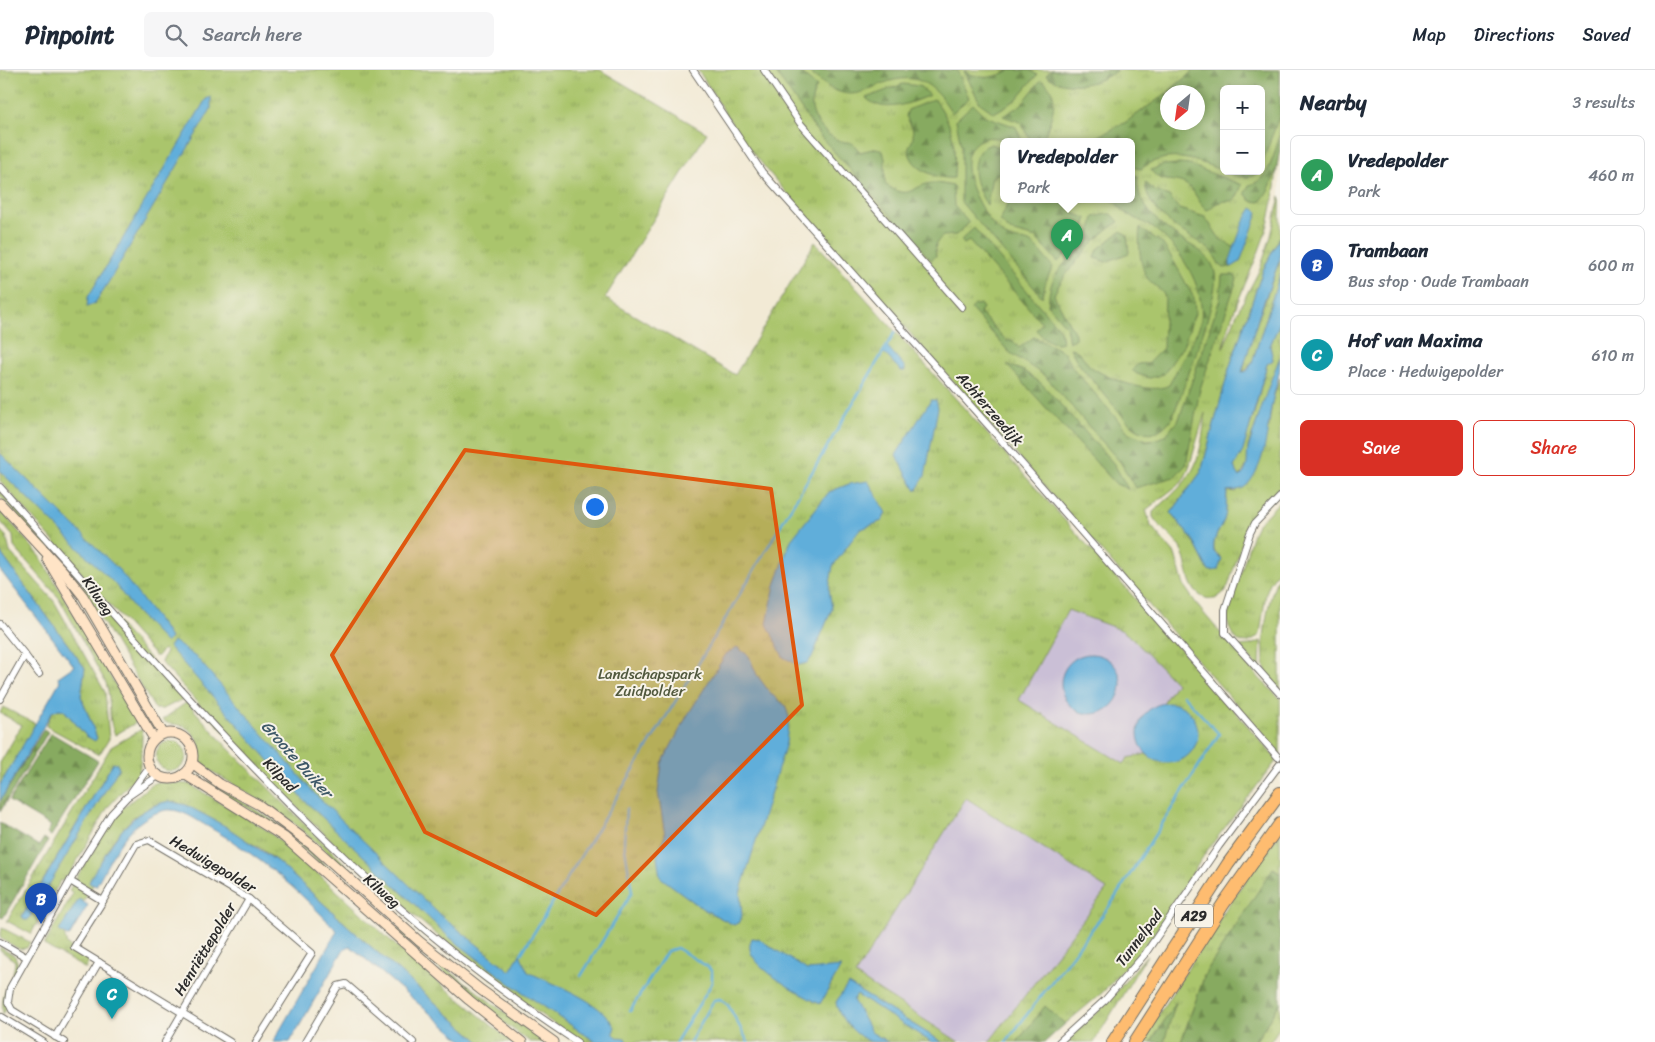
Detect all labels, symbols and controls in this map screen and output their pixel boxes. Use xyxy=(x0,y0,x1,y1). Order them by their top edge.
search box xyxy=(144,12,494,57)
text: Pinpoint xyxy=(25,14,114,56)
text: Search here xyxy=(202,18,302,51)
text: Map xyxy=(1413,19,1446,51)
text: Directions xyxy=(1474,19,1555,51)
text: Saved xyxy=(1583,19,1630,51)
icon: search xyxy=(162,21,190,49)
text: Nearby xyxy=(1300,84,1366,122)
north arrow xyxy=(1160,85,1205,130)
map controls xyxy=(1220,85,1265,175)
button: + xyxy=(1220,85,1265,130)
text: 3 results xyxy=(1572,88,1635,117)
button: − xyxy=(1220,130,1265,175)
popup xyxy=(1000,138,1135,203)
text: Vredepolder xyxy=(1018,140,1117,173)
text: Vredepolder xyxy=(1348,144,1448,177)
text: A xyxy=(1312,161,1322,190)
text: 460 m xyxy=(1588,161,1634,190)
text: Park xyxy=(1018,173,1050,202)
text: Park xyxy=(1348,177,1381,206)
pin: A xyxy=(1051,219,1083,260)
text: Trambaan xyxy=(1348,234,1428,267)
text: B xyxy=(1312,251,1322,280)
text: 600 m xyxy=(1588,251,1634,280)
text: Bus stop · Oude Trambaan xyxy=(1348,267,1529,296)
text: Hof van Maxima xyxy=(1348,324,1482,357)
text: C xyxy=(1312,341,1322,370)
text: 610 m xyxy=(1591,341,1634,370)
text: Place · Hedwigepolder xyxy=(1348,357,1503,386)
street label: Achterzeedijk xyxy=(949,365,1030,452)
button: Save xyxy=(1300,420,1463,476)
button: Share xyxy=(1473,420,1635,476)
your location xyxy=(582,494,608,520)
street label: Kilweg xyxy=(75,571,121,621)
park label: Landschapspark Zuidpolder xyxy=(598,661,703,704)
water label: Groote Duiker xyxy=(254,713,343,807)
street label: Kilpad xyxy=(256,751,304,800)
street label: Hedwigepolder xyxy=(165,828,262,901)
street label: Kilweg xyxy=(357,867,407,915)
pin: B xyxy=(25,883,57,924)
street label: Henriëttepolder xyxy=(167,896,244,1001)
street label: Tunnelpad xyxy=(1109,903,1170,972)
road number: A29 xyxy=(1175,904,1213,928)
pin: C xyxy=(96,978,128,1019)

